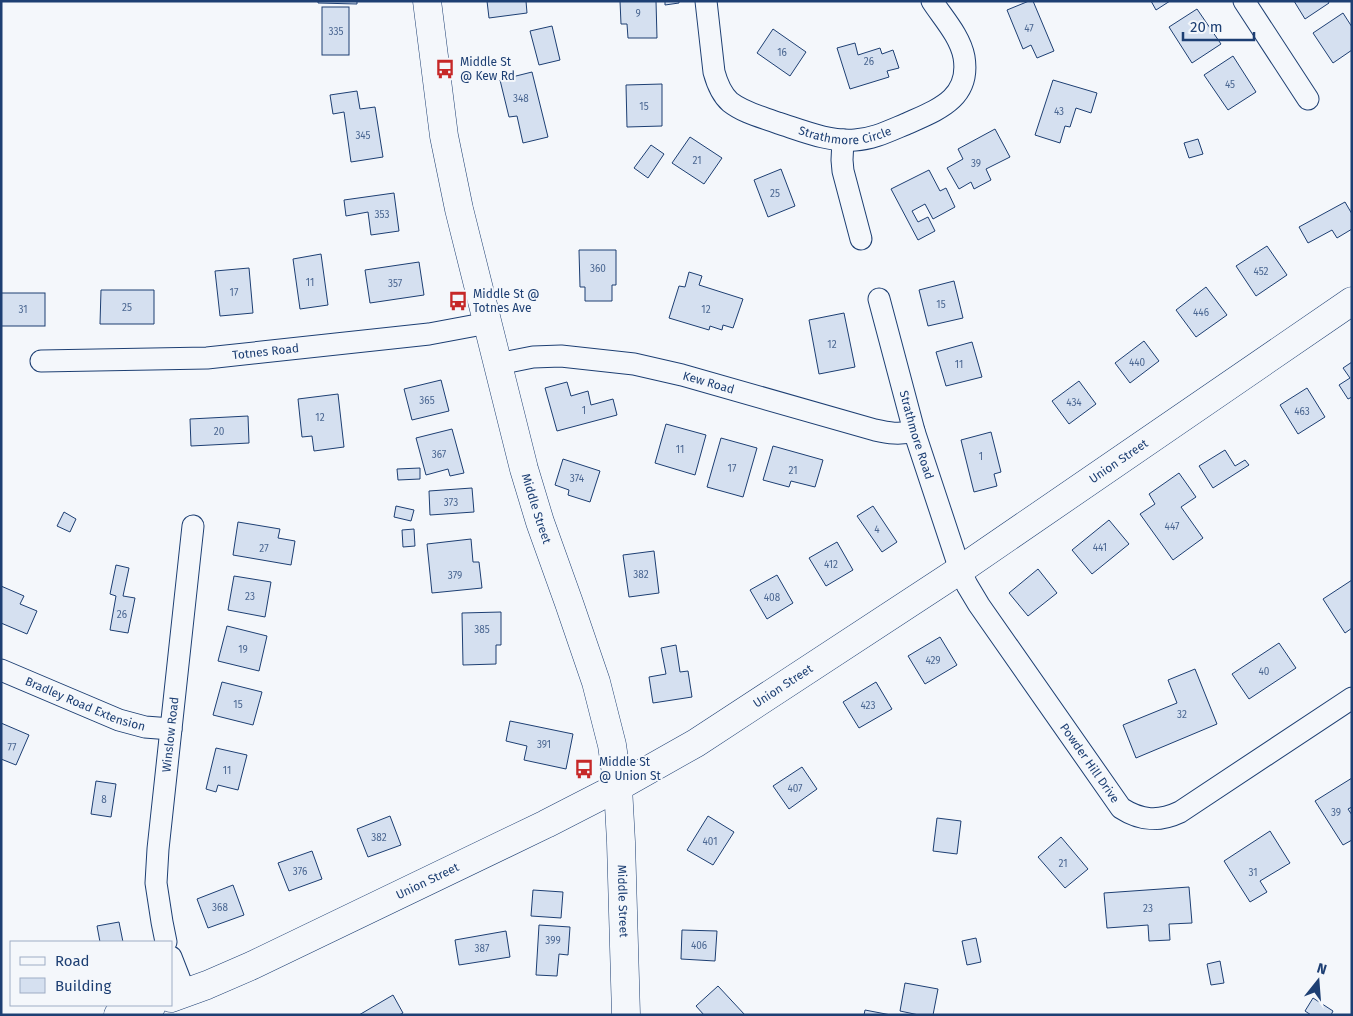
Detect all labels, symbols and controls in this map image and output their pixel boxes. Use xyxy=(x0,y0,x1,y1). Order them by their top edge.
house number: 9 xyxy=(635,8,641,20)
scale bar xyxy=(1183,10,1254,42)
text: 20 m xyxy=(1190,18,1223,36)
house number: 47 xyxy=(1024,23,1034,35)
house number: 335 xyxy=(329,26,344,38)
house number: 16 xyxy=(777,47,787,59)
place label: Middle St @ Kew Rd xyxy=(460,55,515,83)
house number: 26 xyxy=(864,56,874,68)
bus stop icon: Middle St @ Kew Rd xyxy=(434,58,456,80)
house number: 45 xyxy=(1225,79,1235,91)
house number: 348 xyxy=(513,93,529,105)
house number: 15 xyxy=(639,101,649,113)
house number: 43 xyxy=(1054,106,1064,118)
street label: Strathmore Circle xyxy=(797,123,893,147)
house number: 345 xyxy=(355,130,371,142)
house number: 21 xyxy=(692,155,702,167)
house number: 39 xyxy=(971,158,981,170)
house number: 25 xyxy=(770,188,780,200)
house number: 353 xyxy=(375,209,389,221)
house number: 360 xyxy=(590,263,606,275)
house number: 452 xyxy=(1253,266,1269,278)
house number: 11 xyxy=(306,277,314,289)
house number: 357 xyxy=(388,278,403,290)
house number: 17 xyxy=(230,287,239,299)
place label: Middle St @ Totnes Ave xyxy=(473,287,540,315)
bus stop icon: Middle St @ Totnes Ave xyxy=(447,290,469,312)
house number: 15 xyxy=(936,299,946,311)
house number: 25 xyxy=(122,302,132,314)
house number: 31 xyxy=(18,304,28,316)
house number: 12 xyxy=(701,304,711,316)
house number: 446 xyxy=(1193,307,1209,319)
house number: 12 xyxy=(827,339,837,351)
street label: Totnes Road xyxy=(232,341,300,362)
house number: 440 xyxy=(1129,357,1146,369)
house number: 11 xyxy=(955,359,963,371)
street label: Kew Road xyxy=(681,369,736,397)
street label: Strathmore Road xyxy=(897,389,937,481)
house number: 365 xyxy=(419,395,435,407)
house number: 434 xyxy=(1066,397,1082,409)
house number: 1 xyxy=(582,405,586,417)
house number: 463 xyxy=(1294,406,1310,418)
house number: 12 xyxy=(315,412,325,424)
house number: 20 xyxy=(214,426,225,438)
street label: Union Street xyxy=(1086,436,1151,486)
house number: 11 xyxy=(676,444,684,456)
house number: 367 xyxy=(432,449,447,461)
house number: 1 xyxy=(979,451,983,463)
house number: 17 xyxy=(728,463,737,475)
house number: 21 xyxy=(788,465,798,477)
street label: Middle Street xyxy=(519,472,554,546)
house number: 374 xyxy=(570,473,585,485)
house number: 373 xyxy=(444,497,458,509)
house number: 447 xyxy=(1165,521,1180,533)
house number: 4 xyxy=(874,524,880,536)
house number: 441 xyxy=(1093,542,1107,554)
house number: 27 xyxy=(259,543,269,555)
house number: 412 xyxy=(824,559,838,571)
house number: 382 xyxy=(633,569,649,581)
house number: 379 xyxy=(448,570,462,582)
house number: 23 xyxy=(245,591,255,603)
house number: 408 xyxy=(764,592,781,604)
house number: 26 xyxy=(117,609,127,621)
house number: 385 xyxy=(474,624,490,636)
house number: 19 xyxy=(238,644,248,656)
house number: 429 xyxy=(925,655,941,667)
street label: Union Street xyxy=(751,661,816,711)
house number: 40 xyxy=(1259,666,1270,678)
street label: Bradley Road Extension xyxy=(23,674,147,734)
street label: Winslow Road xyxy=(159,696,181,773)
house number: 15 xyxy=(233,699,243,711)
house number: 423 xyxy=(860,700,876,712)
house number: 32 xyxy=(1177,709,1187,721)
street label: Powder Hill Drive xyxy=(1057,721,1122,806)
house number: 391 xyxy=(537,739,551,751)
house number: 77 xyxy=(8,742,17,754)
place label: Middle St @ Union St xyxy=(599,755,662,783)
bus stop icon: Middle St @ Union St xyxy=(573,758,595,780)
house number: 11 xyxy=(223,765,231,777)
house number: 407 xyxy=(787,783,803,795)
house number: 8 xyxy=(101,794,107,806)
house number: 39 xyxy=(1331,807,1341,819)
house number: 382 xyxy=(371,832,387,844)
house number: 401 xyxy=(703,836,717,848)
house number: 21 xyxy=(1058,858,1068,870)
street label: Union Street xyxy=(394,860,462,902)
street label: Middle Street xyxy=(615,864,631,938)
house number: 376 xyxy=(293,866,307,878)
house number: 31 xyxy=(1248,867,1258,879)
house number: 368 xyxy=(212,902,228,914)
house number: 23 xyxy=(1143,903,1153,915)
house number: 399 xyxy=(545,935,561,947)
house number: 406 xyxy=(691,940,707,952)
legend xyxy=(10,941,172,1006)
house number: 387 xyxy=(475,943,490,955)
text: Road xyxy=(55,952,90,970)
north arrow xyxy=(1293,956,1343,1006)
text: N xyxy=(1315,960,1329,979)
text: Building xyxy=(55,977,111,995)

